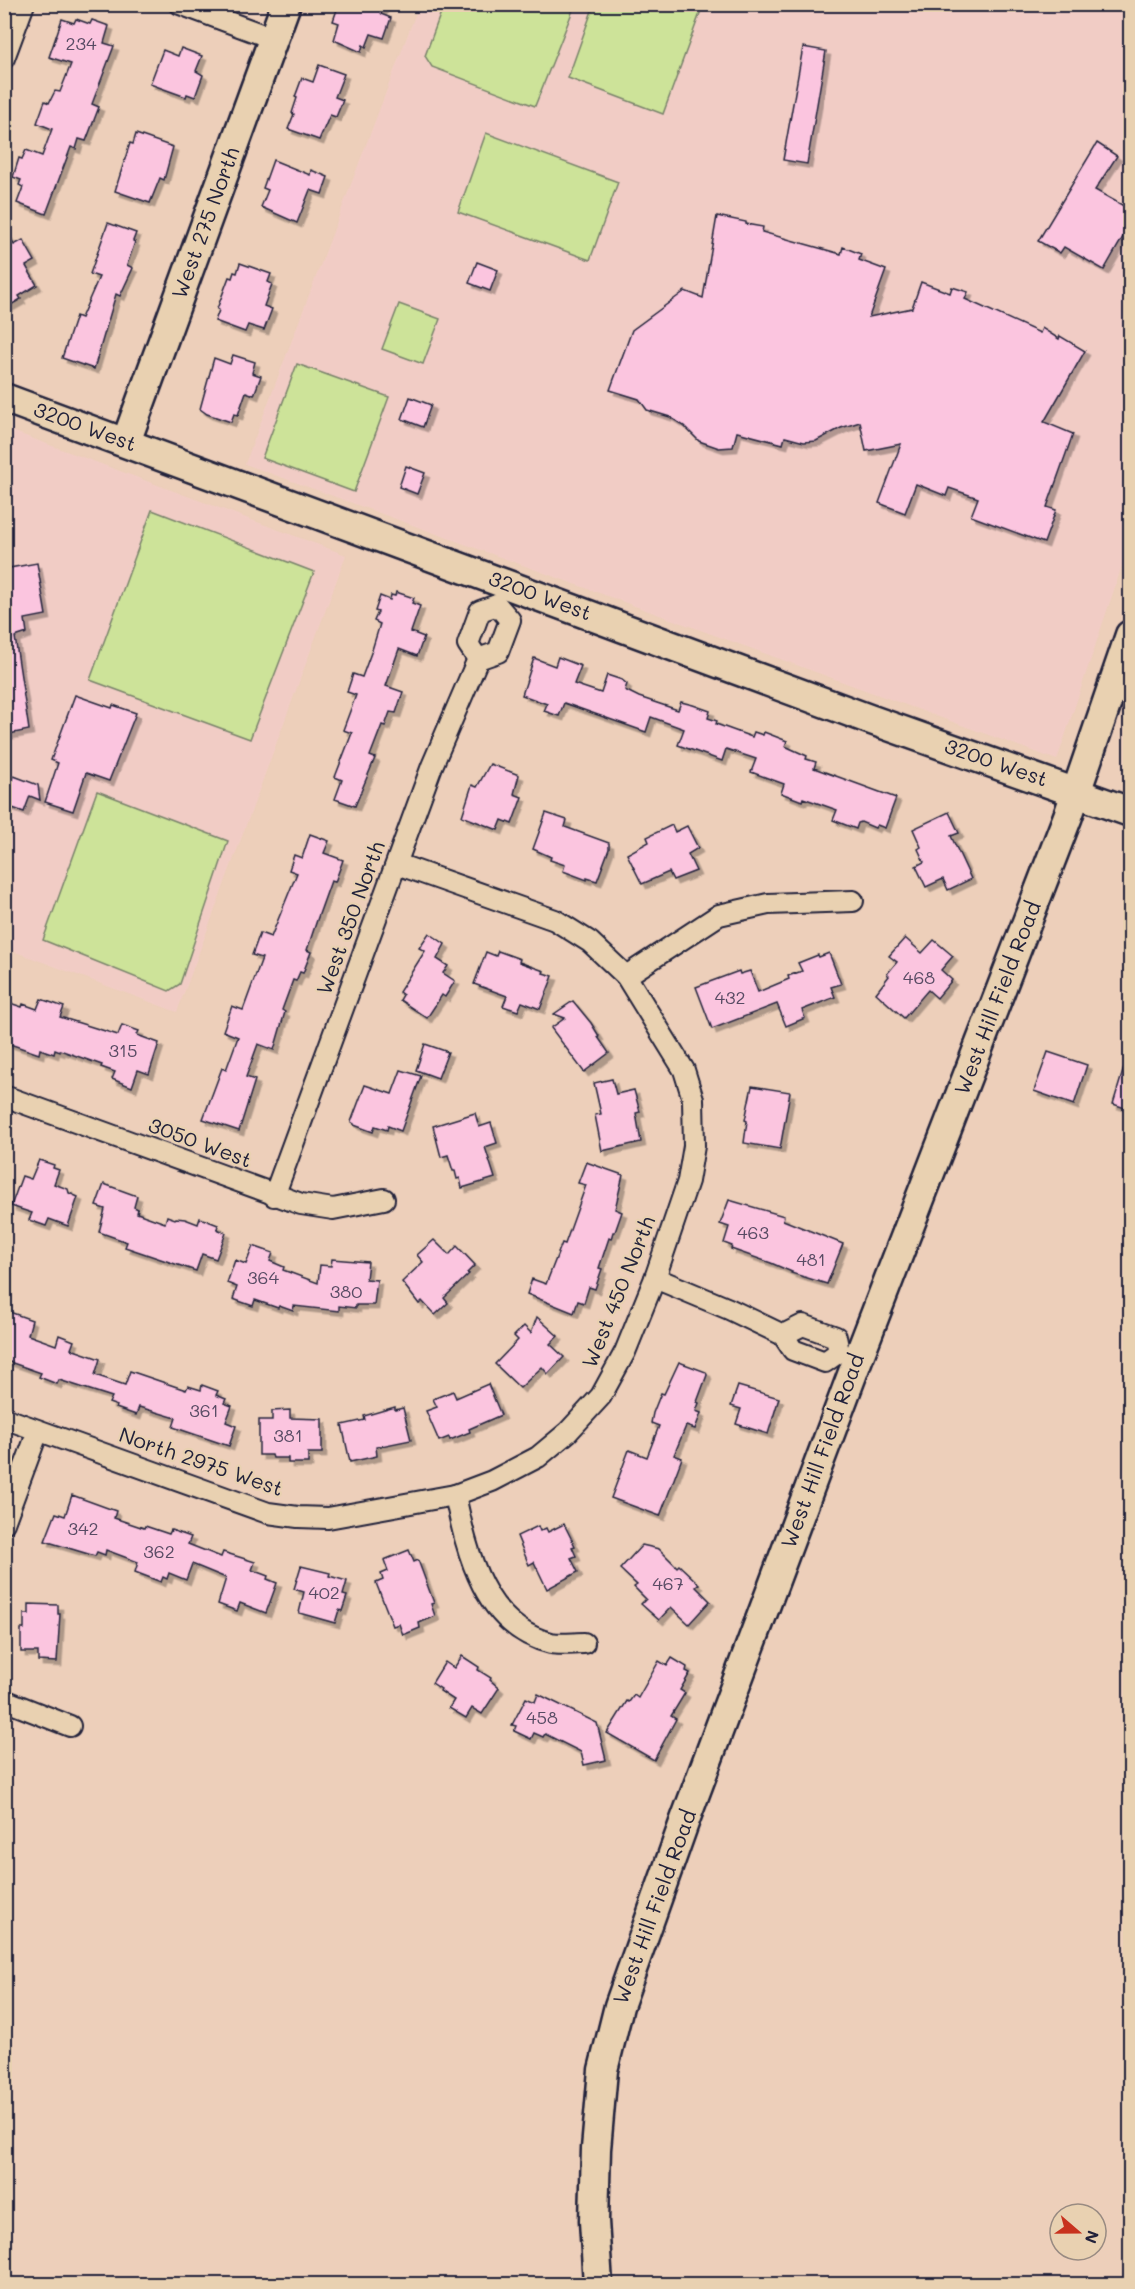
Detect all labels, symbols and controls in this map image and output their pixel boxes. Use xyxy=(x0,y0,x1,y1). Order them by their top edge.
house number: 234 xyxy=(65,31,97,55)
street label: West 275 North xyxy=(165,143,245,302)
street label: 3200 West xyxy=(30,395,141,457)
street label: 3200 West xyxy=(485,564,596,626)
street label: 3200 West xyxy=(941,731,1052,792)
street label: West 350 North xyxy=(309,837,390,998)
street label: West Hill Field Road xyxy=(947,897,1046,1098)
house number: 468 xyxy=(903,965,935,989)
house number: 432 xyxy=(714,985,746,1009)
house number: 315 xyxy=(108,1038,138,1062)
street label: 3050 West xyxy=(145,1110,256,1173)
street label: West 450 North xyxy=(575,1212,660,1371)
house number: 463 xyxy=(737,1220,769,1244)
house number: 481 xyxy=(796,1247,826,1271)
house number: 364 xyxy=(247,1265,279,1289)
house number: 380 xyxy=(330,1279,362,1303)
street label: West Hill Field Road xyxy=(774,1350,869,1551)
house number: 361 xyxy=(189,1398,219,1422)
street label: North 2975 West xyxy=(116,1420,287,1501)
house number: 381 xyxy=(273,1423,303,1447)
house number: 342 xyxy=(67,1516,99,1540)
house number: 362 xyxy=(143,1539,175,1563)
house number: 467 xyxy=(652,1571,684,1595)
house number: 402 xyxy=(308,1580,340,1604)
house number: 458 xyxy=(526,1705,558,1729)
street label: West Hill Field Road xyxy=(606,1806,701,2007)
north arrow xyxy=(1048,2202,1108,2262)
text: N xyxy=(1081,2228,1105,2247)

